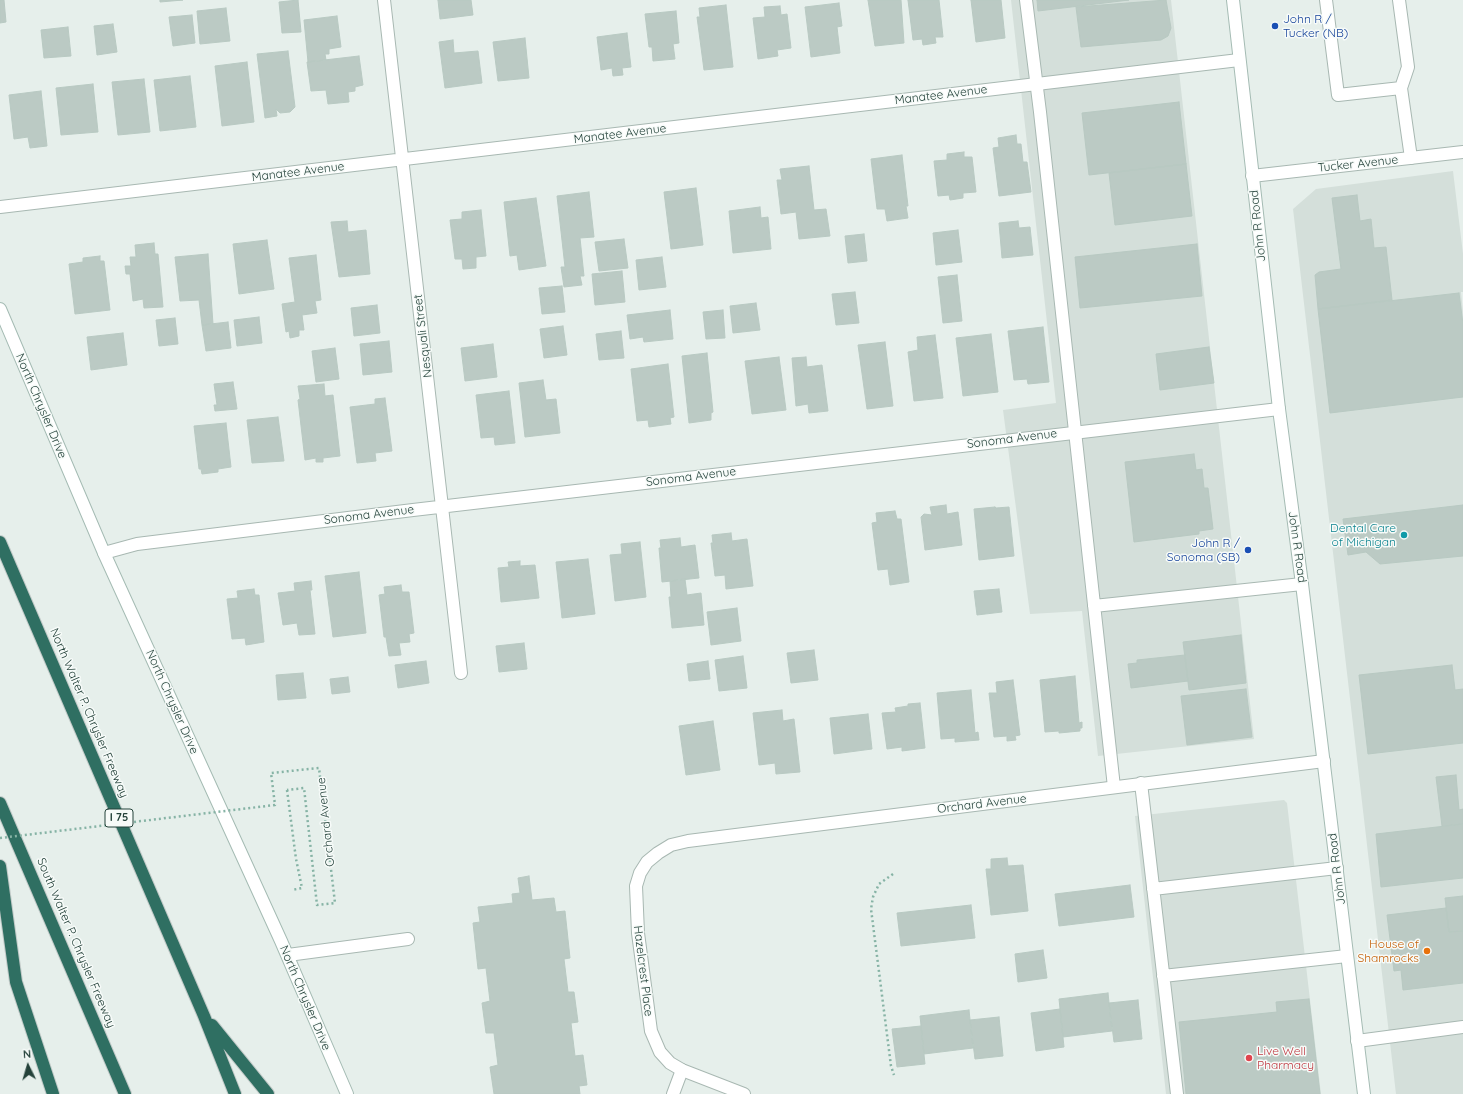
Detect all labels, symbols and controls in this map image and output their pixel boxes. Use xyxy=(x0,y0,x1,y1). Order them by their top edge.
place label: John R / Tucker (NB) xyxy=(1283,12,1348,40)
marker: John R / Tucker (NB) xyxy=(1270,21,1280,31)
street label: Manatee Avenue xyxy=(894,82,988,108)
street label: Manatee Avenue xyxy=(573,121,667,147)
street label: Tucker Avenue xyxy=(1317,153,1399,175)
street label: Manatee Avenue xyxy=(251,159,345,185)
street label: John R Road xyxy=(1247,189,1269,263)
street label: Nesquali Street xyxy=(411,293,435,379)
street label: North Chrysler Drive xyxy=(12,351,70,461)
street label: Sonoma Avenue xyxy=(966,426,1058,452)
street label: Sonoma Avenue xyxy=(645,464,737,490)
street label: Sonoma Avenue xyxy=(323,502,415,528)
street label: John R Road xyxy=(1285,510,1309,584)
place label: Dental Care of Michigan xyxy=(1330,521,1396,549)
marker: Dental Care of Michigan xyxy=(1399,530,1409,540)
place label: John R / Sonoma (SB) xyxy=(1167,536,1240,564)
marker: John R / Sonoma (SB) xyxy=(1243,545,1253,555)
street label: North Walter P. Chrysler Freeway xyxy=(47,626,131,800)
street label: North Chrysler Drive xyxy=(143,648,201,756)
street label: Orchard Avenue xyxy=(314,777,338,867)
street label: Orchard Avenue xyxy=(937,791,1027,817)
road number: I 75 xyxy=(105,809,133,827)
street label: John R Road xyxy=(1325,832,1349,906)
street label: South Walter P. Chrysler Freeway xyxy=(34,856,118,1030)
street label: Hazelcrest Place xyxy=(630,925,656,1017)
place label: House of Shamrocks xyxy=(1357,937,1419,965)
street label: North Chrysler Drive xyxy=(276,943,334,1053)
marker: House of Shamrocks xyxy=(1422,946,1432,956)
place label: Live Well Pharmacy xyxy=(1257,1044,1314,1072)
north arrow xyxy=(8,1046,48,1086)
text: N xyxy=(22,1047,32,1061)
marker: Live Well Pharmacy xyxy=(1244,1053,1254,1063)

